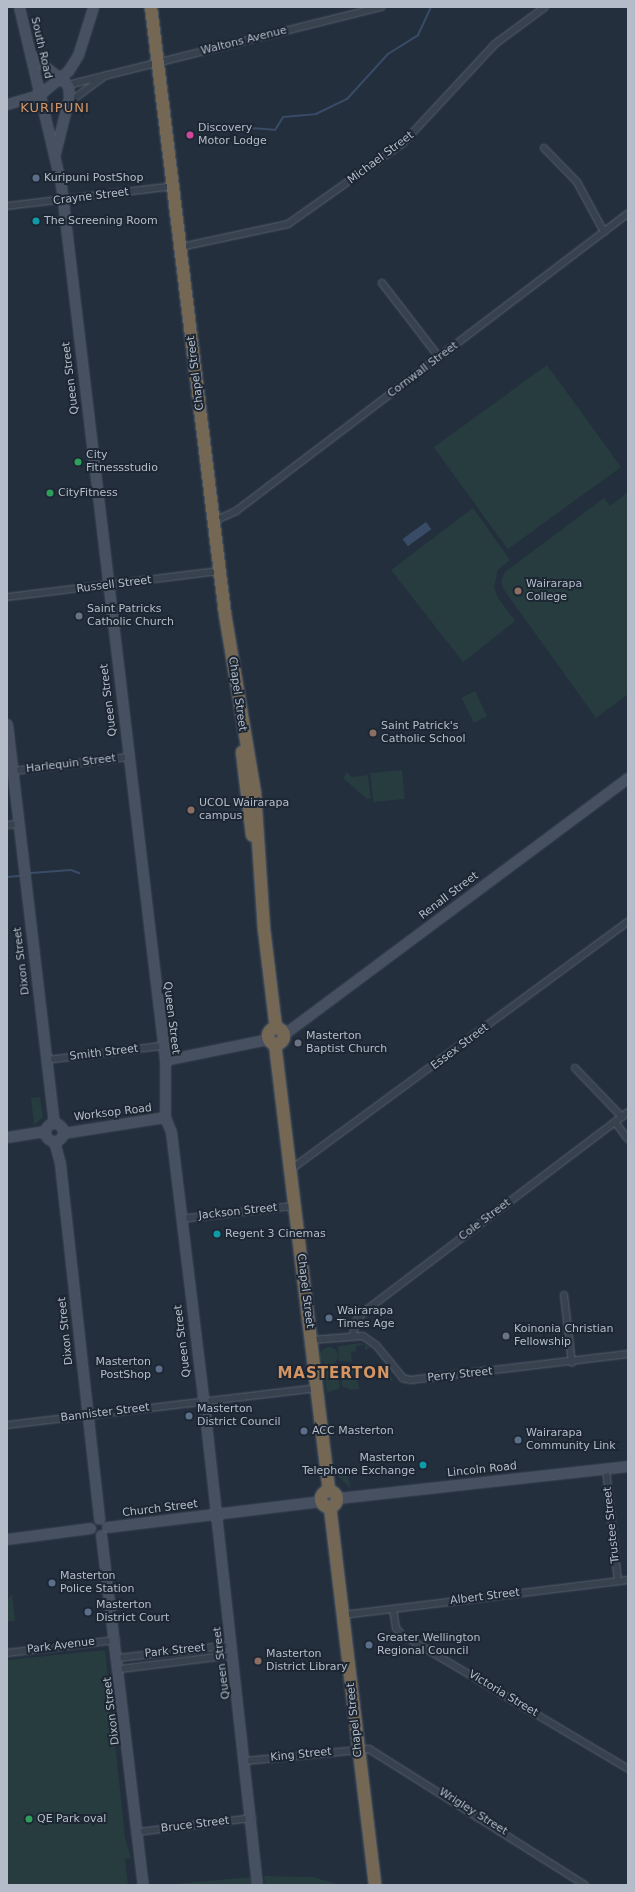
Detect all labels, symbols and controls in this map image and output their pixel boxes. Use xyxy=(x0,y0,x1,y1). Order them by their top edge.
street label: South Road xyxy=(27,16,55,80)
street label: Waltons Avenue xyxy=(200,24,288,58)
district label: KURIPUNI xyxy=(20,100,90,116)
place label: Discovery Motor Lodge xyxy=(198,122,267,148)
street label: Michael Street xyxy=(345,129,417,187)
marker: Discovery Motor Lodge xyxy=(185,130,195,140)
place label: Kuripuni PostShop xyxy=(44,171,143,185)
marker: Kuripuni PostShop xyxy=(31,173,41,183)
street label: Crayne Street xyxy=(52,186,130,208)
place label: The Screening Room xyxy=(44,214,158,228)
marker: The Screening Room xyxy=(31,216,41,226)
street label: Chapel Street xyxy=(185,335,207,411)
street label: Cornwall Street xyxy=(385,339,461,401)
street label: Queen Street xyxy=(60,341,82,415)
place label: City Fitnessstudio xyxy=(86,449,158,475)
marker: City Fitnessstudio xyxy=(73,457,83,467)
place label: CityFitness xyxy=(58,486,118,500)
marker: CityFitness xyxy=(45,488,55,498)
street label: Russell Street xyxy=(76,574,152,596)
place label: Wairarapa College xyxy=(526,578,582,604)
marker: Wairarapa College xyxy=(513,586,523,596)
place label: Saint Patricks Catholic Church xyxy=(87,603,174,629)
marker: Saint Patricks Catholic Church xyxy=(74,611,84,621)
street label: Chapel Street xyxy=(225,656,249,732)
street label: Queen Street xyxy=(98,663,120,737)
place label: Saint Patrick's Catholic School xyxy=(381,720,466,746)
marker: Saint Patrick's Catholic School xyxy=(368,728,378,738)
street label: Harlequin Street xyxy=(25,752,117,776)
place label: UCOL Wairarapa campus xyxy=(199,797,289,823)
marker: UCOL Wairarapa campus xyxy=(186,805,196,815)
street label: Renall Street xyxy=(417,869,481,923)
street label: Dixon Street xyxy=(11,926,33,996)
street label: Queen Street xyxy=(160,981,182,1055)
street label: Essex Street xyxy=(429,1021,491,1073)
place label: Masterton Baptist Church xyxy=(306,1030,387,1056)
marker: Masterton Baptist Church xyxy=(293,1038,303,1048)
street label: Smith Street xyxy=(69,1042,139,1064)
street label: Worksop Road xyxy=(73,1102,153,1124)
street label: Cole Street xyxy=(457,1196,513,1244)
street label: Jackson Street xyxy=(198,1201,278,1223)
place label: Regent 3 Cinemas xyxy=(225,1227,326,1241)
marker: Regent 3 Cinemas xyxy=(212,1229,222,1239)
street label: Chapel Street xyxy=(294,1253,316,1329)
street label: Dixon Street xyxy=(56,1296,76,1366)
street label: Queen Street xyxy=(172,1304,194,1378)
place label: Wairarapa Times Age xyxy=(337,1305,394,1331)
marker: Wairarapa Times Age xyxy=(324,1313,334,1323)
place label: Koinonia Christian Fellowship xyxy=(514,1323,613,1349)
marker: Koinonia Christian Fellowship xyxy=(501,1331,511,1341)
place label: Masterton PostShop xyxy=(95,1356,151,1382)
marker: Masterton PostShop xyxy=(154,1364,164,1374)
district label: MASTERTON xyxy=(277,1365,391,1383)
street label: Perry Street xyxy=(427,1365,493,1385)
street label: Bannister Street xyxy=(60,1401,150,1425)
place label: Masterton District Council xyxy=(197,1403,281,1429)
marker: Masterton District Council xyxy=(184,1411,194,1421)
place label: ACC Masterton xyxy=(312,1424,394,1438)
marker: ACC Masterton xyxy=(299,1426,309,1436)
place label: Wairarapa Community Link xyxy=(526,1427,616,1453)
marker: Wairarapa Community Link xyxy=(513,1435,523,1445)
place label: Masterton Telephone Exchange xyxy=(302,1452,415,1478)
marker: Masterton Telephone Exchange xyxy=(418,1460,428,1470)
street label: Lincoln Road xyxy=(446,1460,518,1480)
street label: Trustee Street xyxy=(601,1486,623,1564)
street label: Church Street xyxy=(122,1498,198,1520)
place label: Masterton Police Station xyxy=(60,1570,135,1596)
marker: Masterton Police Station xyxy=(47,1578,57,1588)
street label: Albert Street xyxy=(449,1586,521,1608)
place label: Masterton District Court xyxy=(96,1599,169,1625)
marker: Masterton District Court xyxy=(83,1607,93,1617)
street label: Queen Street xyxy=(211,1626,233,1700)
place label: Greater Wellington Regional Council xyxy=(377,1632,481,1658)
street label: Park Avenue xyxy=(26,1635,96,1657)
marker: Greater Wellington Regional Council xyxy=(364,1640,374,1650)
street label: Park Street xyxy=(144,1641,206,1661)
place label: Masterton District Library xyxy=(266,1648,347,1674)
marker: Masterton District Library xyxy=(253,1656,263,1666)
street label: Victoria Street xyxy=(466,1668,540,1720)
street label: Dixon Street xyxy=(101,1676,123,1746)
street label: Chapel Street xyxy=(345,1682,365,1758)
street label: King Street xyxy=(270,1745,332,1765)
street label: Wrigley Street xyxy=(436,1786,510,1838)
place label: QE Park oval xyxy=(37,1812,106,1826)
marker: QE Park oval xyxy=(24,1814,34,1824)
street label: Bruce Street xyxy=(160,1814,230,1836)

